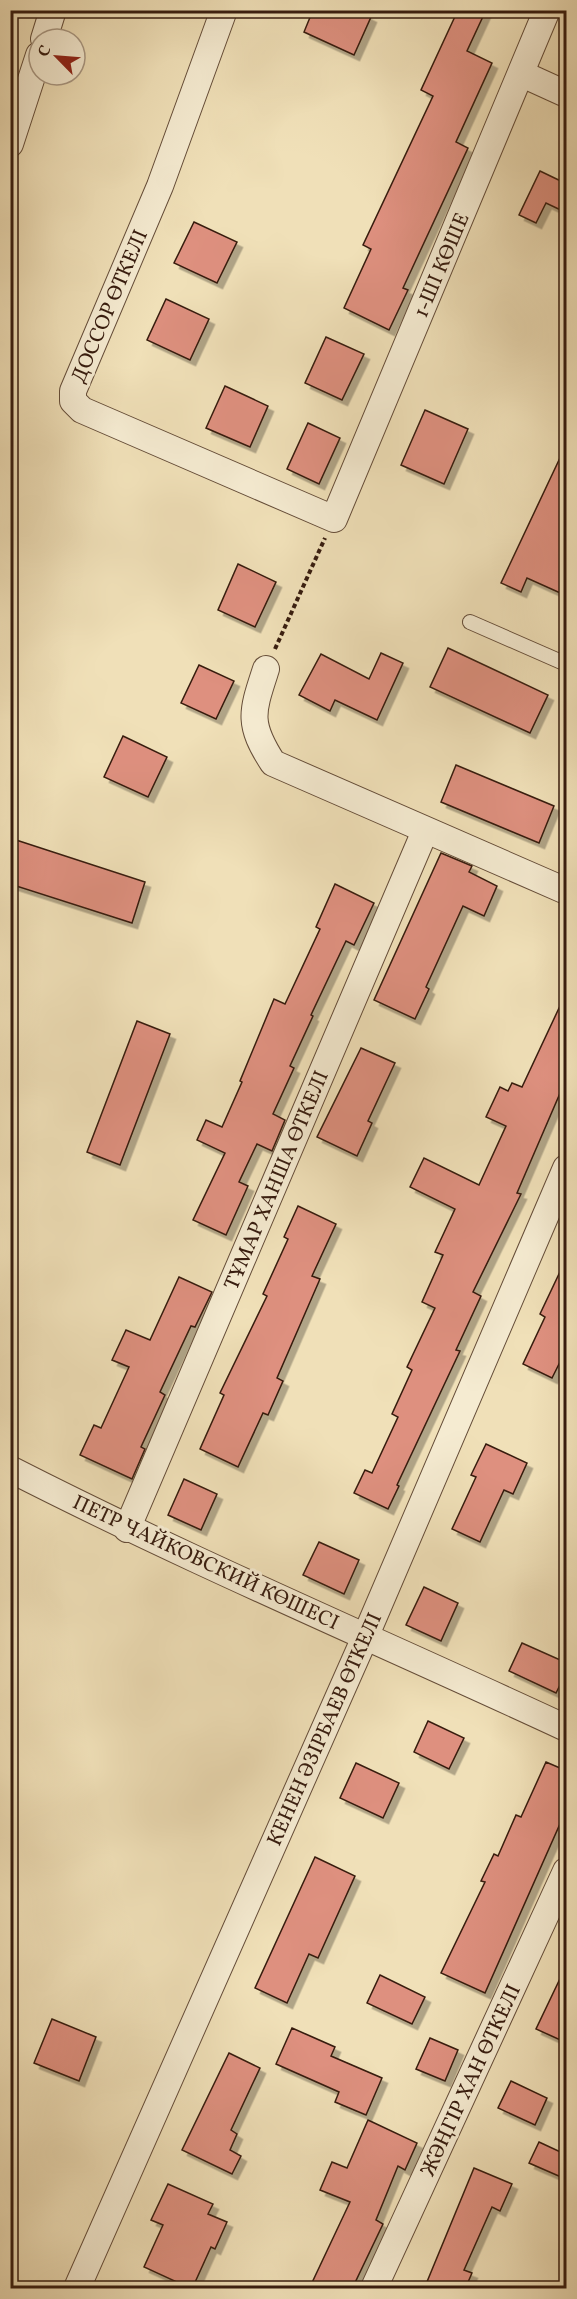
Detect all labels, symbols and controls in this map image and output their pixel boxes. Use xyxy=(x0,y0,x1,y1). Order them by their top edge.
north arrow xyxy=(27,27,87,87)
text: С xyxy=(33,42,57,61)
street label: 1-ШІ КӨШЕ xyxy=(407,209,477,322)
street label: ДОССОР ӨТКЕЛІ xyxy=(65,225,156,388)
street label: ТҰМАР ХАНША ӨТКЕЛІ xyxy=(218,1066,337,1295)
street label: ПЕТР ЧАЙКОВСКИЙ КӨШЕСІ xyxy=(67,1489,343,1638)
street label: КЕНЕН ӘЗІРБАЕВ ӨТКЕЛІ xyxy=(261,1608,390,1851)
street label: ЖӘҢГІР ХАН ӨТКЕЛІ xyxy=(414,1980,529,2182)

